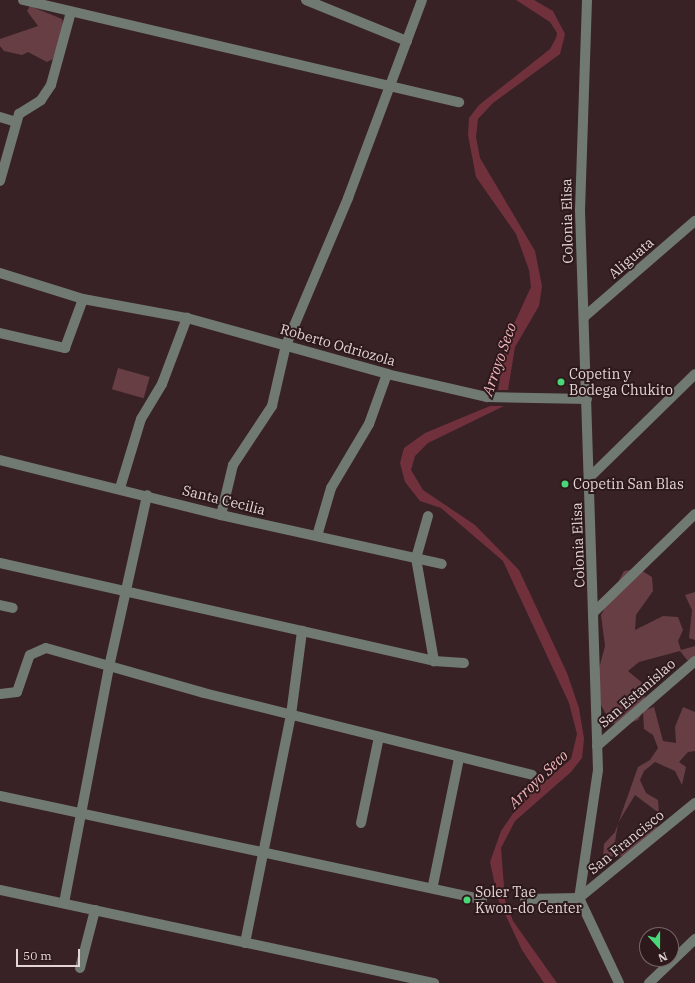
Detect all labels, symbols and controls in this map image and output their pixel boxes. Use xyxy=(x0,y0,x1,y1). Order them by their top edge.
street label: Colonia Elisa xyxy=(558,178,576,264)
street label: Aliguata xyxy=(605,234,657,282)
water label: Arroyo Seco xyxy=(478,320,520,398)
street label: Roberto Odriozola xyxy=(278,321,398,369)
place label: Copetin y Bodega Chukito xyxy=(569,366,673,398)
marker: Copetin y Bodega Chukito xyxy=(556,377,566,387)
place label: Copetin San Blas xyxy=(573,476,684,492)
marker: Copetin San Blas xyxy=(560,479,570,489)
street label: Santa Cecilia xyxy=(181,482,267,518)
street label: Colonia Elisa xyxy=(568,502,588,588)
street label: San Estanislao xyxy=(595,655,679,731)
water label: Arroyo Seco xyxy=(504,746,572,812)
street label: San Francisco xyxy=(585,806,667,878)
place label: Soler Tae Kwon-do Center xyxy=(475,884,582,916)
marker: Soler Tae Kwon-do Center xyxy=(462,895,472,905)
north arrow xyxy=(639,927,679,967)
scale bar xyxy=(18,941,82,967)
text: 50 m xyxy=(23,948,52,963)
text: N xyxy=(656,949,670,965)

